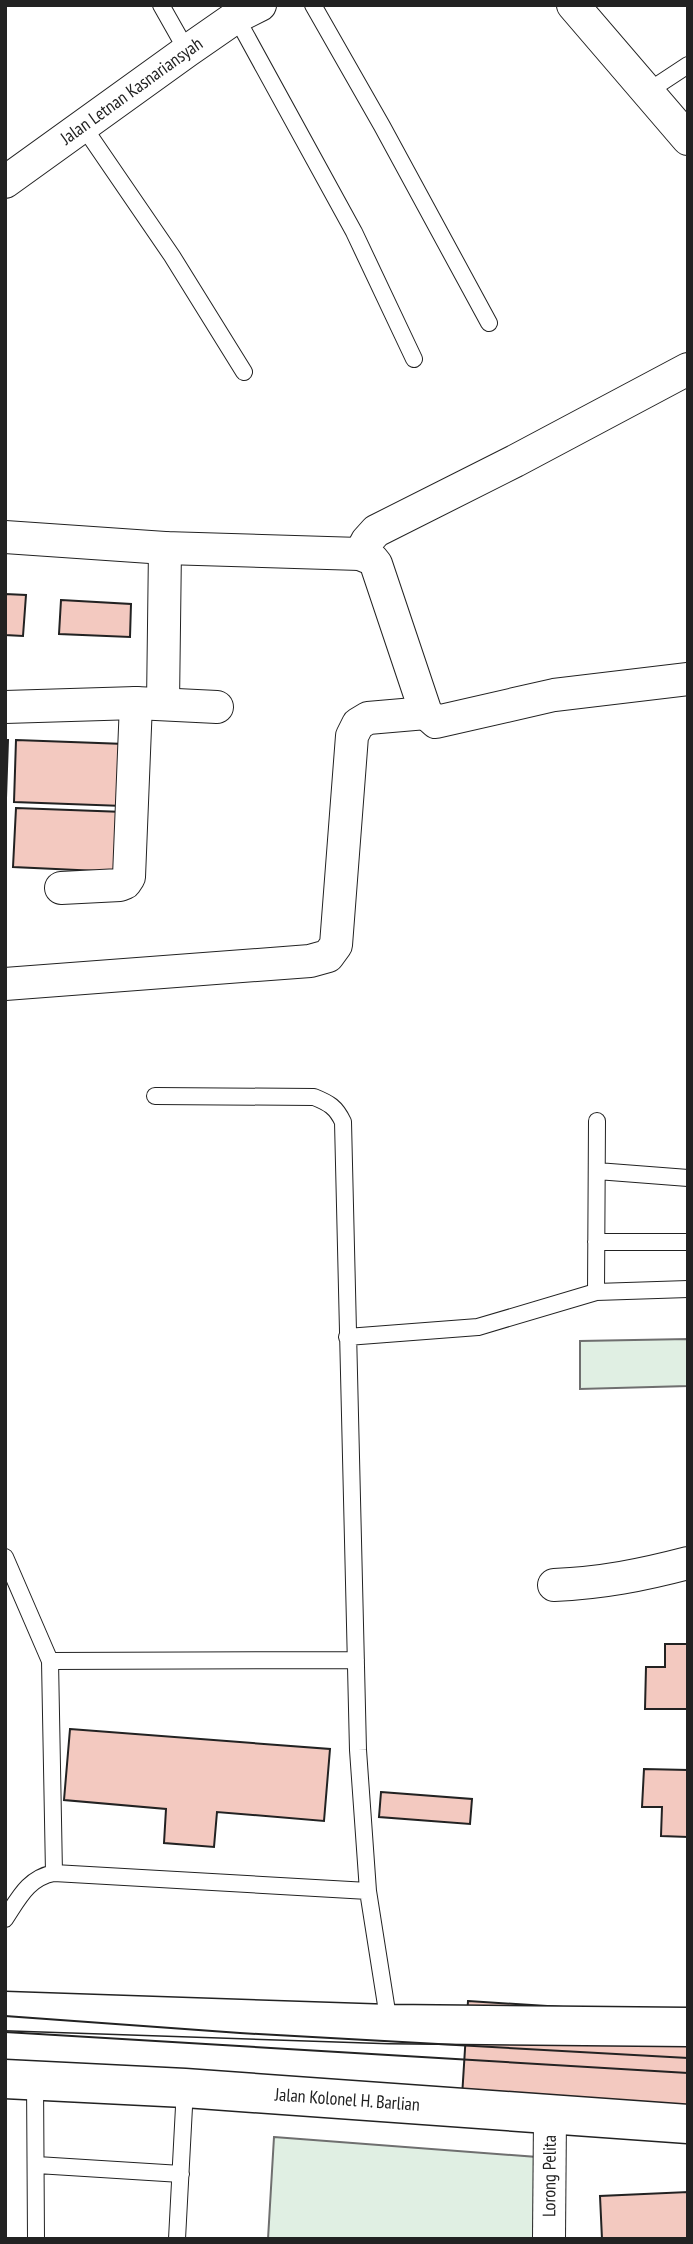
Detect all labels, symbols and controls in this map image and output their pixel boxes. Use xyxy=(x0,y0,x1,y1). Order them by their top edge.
street label: Jalan Letnan Kasnariansyah xyxy=(55,32,207,150)
street label: Jalan Kolonel H. Barlian xyxy=(273,2082,421,2116)
street label: Lorong Pelita xyxy=(537,2135,561,2217)

